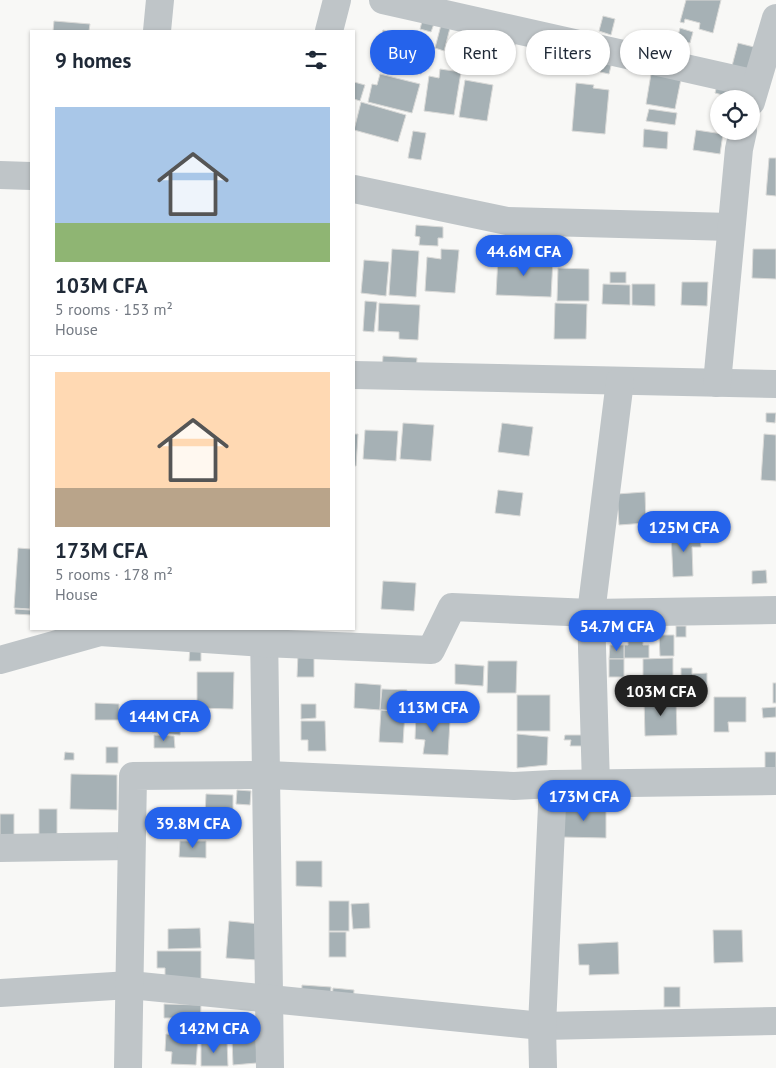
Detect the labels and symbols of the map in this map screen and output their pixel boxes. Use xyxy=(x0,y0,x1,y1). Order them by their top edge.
pin: 44.6M CFA xyxy=(467,234,581,277)
pin: 125M CFA xyxy=(632,510,736,553)
pin: 54.7M CFA xyxy=(560,610,674,652)
pin: 103M CFA xyxy=(609,674,713,717)
pin: 113M CFA xyxy=(381,690,485,733)
pin: 144M CFA xyxy=(112,700,216,742)
pin: 173M CFA xyxy=(532,780,636,822)
pin: 39.8M CFA xyxy=(136,806,250,849)
pin: 142M CFA xyxy=(162,1012,266,1054)

